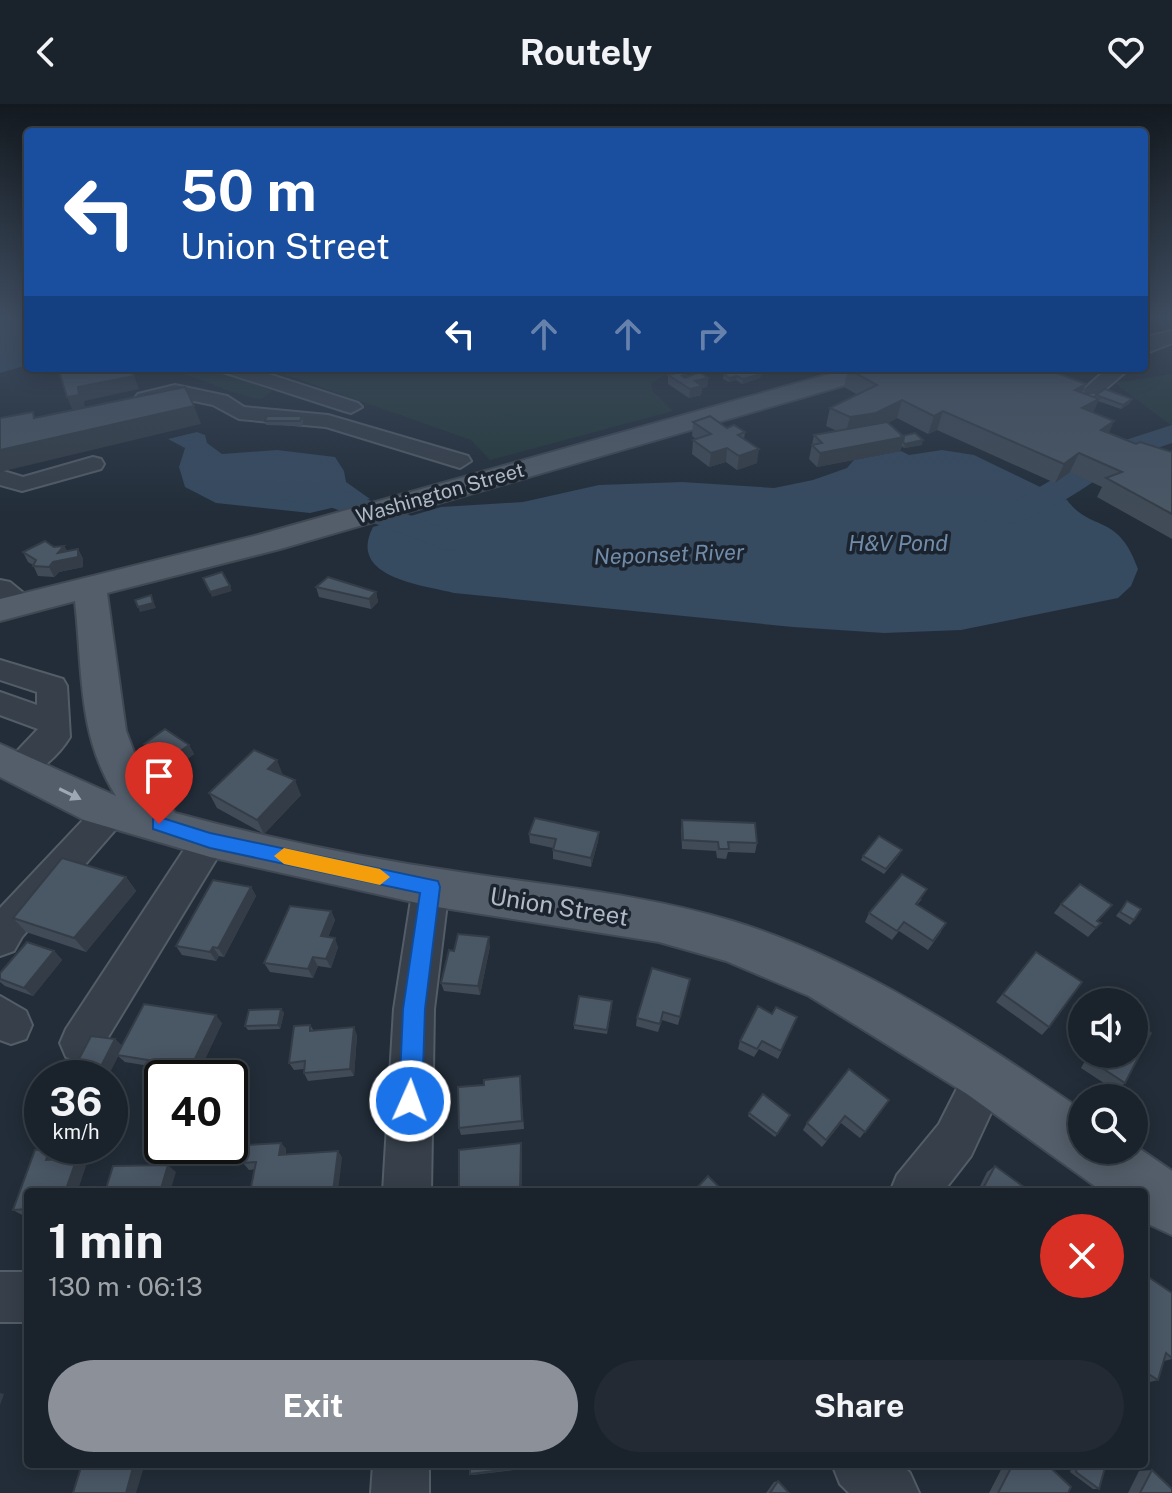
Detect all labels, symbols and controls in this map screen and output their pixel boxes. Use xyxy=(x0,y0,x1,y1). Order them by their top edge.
icon: back xyxy=(24,30,68,74)
icon: heart xyxy=(1104,30,1148,74)
text: Routely xyxy=(520,31,652,73)
text: 50 m xyxy=(180,158,317,224)
icon: left xyxy=(48,160,152,264)
text: Union Street xyxy=(180,225,390,267)
icon: left xyxy=(438,312,482,356)
icon: ahead xyxy=(522,312,566,356)
icon: ahead xyxy=(606,312,650,356)
icon: right xyxy=(690,312,734,356)
street label: Washington Street xyxy=(353,458,527,528)
water label: H&V Pond xyxy=(848,530,948,556)
water label: Neponset River xyxy=(593,538,745,570)
pin xyxy=(125,742,193,824)
icon: arrive xyxy=(137,754,181,798)
one-way arrow xyxy=(58,787,81,801)
street label: Union Street xyxy=(488,881,630,931)
map controls xyxy=(1068,988,1148,1164)
button: sound xyxy=(1068,988,1148,1068)
position arrow xyxy=(368,1059,452,1143)
speed limit sign: 40 xyxy=(144,1060,248,1164)
text: 36 xyxy=(50,1078,102,1125)
button: search xyxy=(1068,1084,1148,1164)
text: km/h xyxy=(52,1120,100,1144)
text: 1 min xyxy=(48,1212,164,1269)
button: close xyxy=(1040,1214,1124,1298)
text: 130 m · 06:13 xyxy=(48,1271,203,1302)
button: Exit xyxy=(48,1360,578,1452)
button: Share xyxy=(594,1360,1124,1452)

